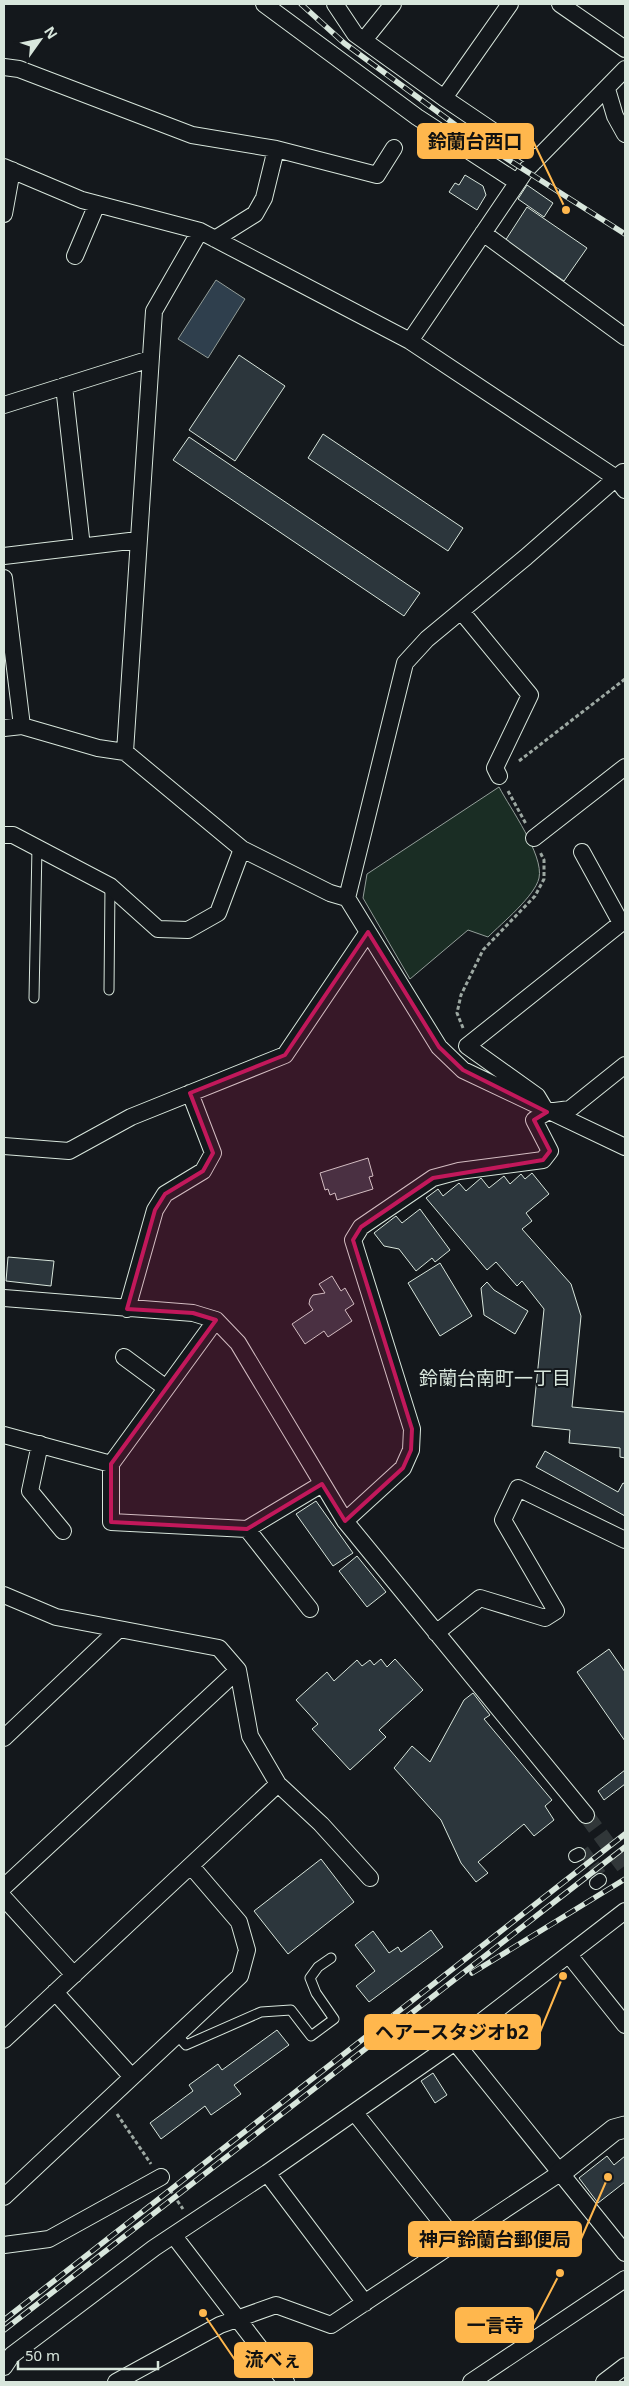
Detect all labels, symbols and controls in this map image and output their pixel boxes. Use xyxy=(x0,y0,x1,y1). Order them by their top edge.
north arrow xyxy=(15,15,65,65)
text: N xyxy=(40,23,62,43)
callout: 鈴蘭台西口 xyxy=(418,124,533,158)
text: 鈴蘭台西口 xyxy=(427,128,523,154)
district label: 鈴蘭台南町一丁目 xyxy=(419,1365,571,1391)
callout: ヘアースタジオb2 xyxy=(365,2015,540,2049)
text: ヘアースタジオb2 xyxy=(375,2019,529,2045)
callout: 神戸鈴蘭台郵便局 xyxy=(409,2222,581,2256)
text: 神戸鈴蘭台郵便局 xyxy=(419,2226,571,2252)
callout: 一言寺 xyxy=(456,2308,533,2342)
text: 一言寺 xyxy=(466,2312,524,2338)
scale bar xyxy=(18,2338,158,2370)
callout: 流べぇ xyxy=(235,2343,312,2377)
text: 50 m xyxy=(25,2345,60,2365)
text: 流べぇ xyxy=(244,2346,302,2372)

